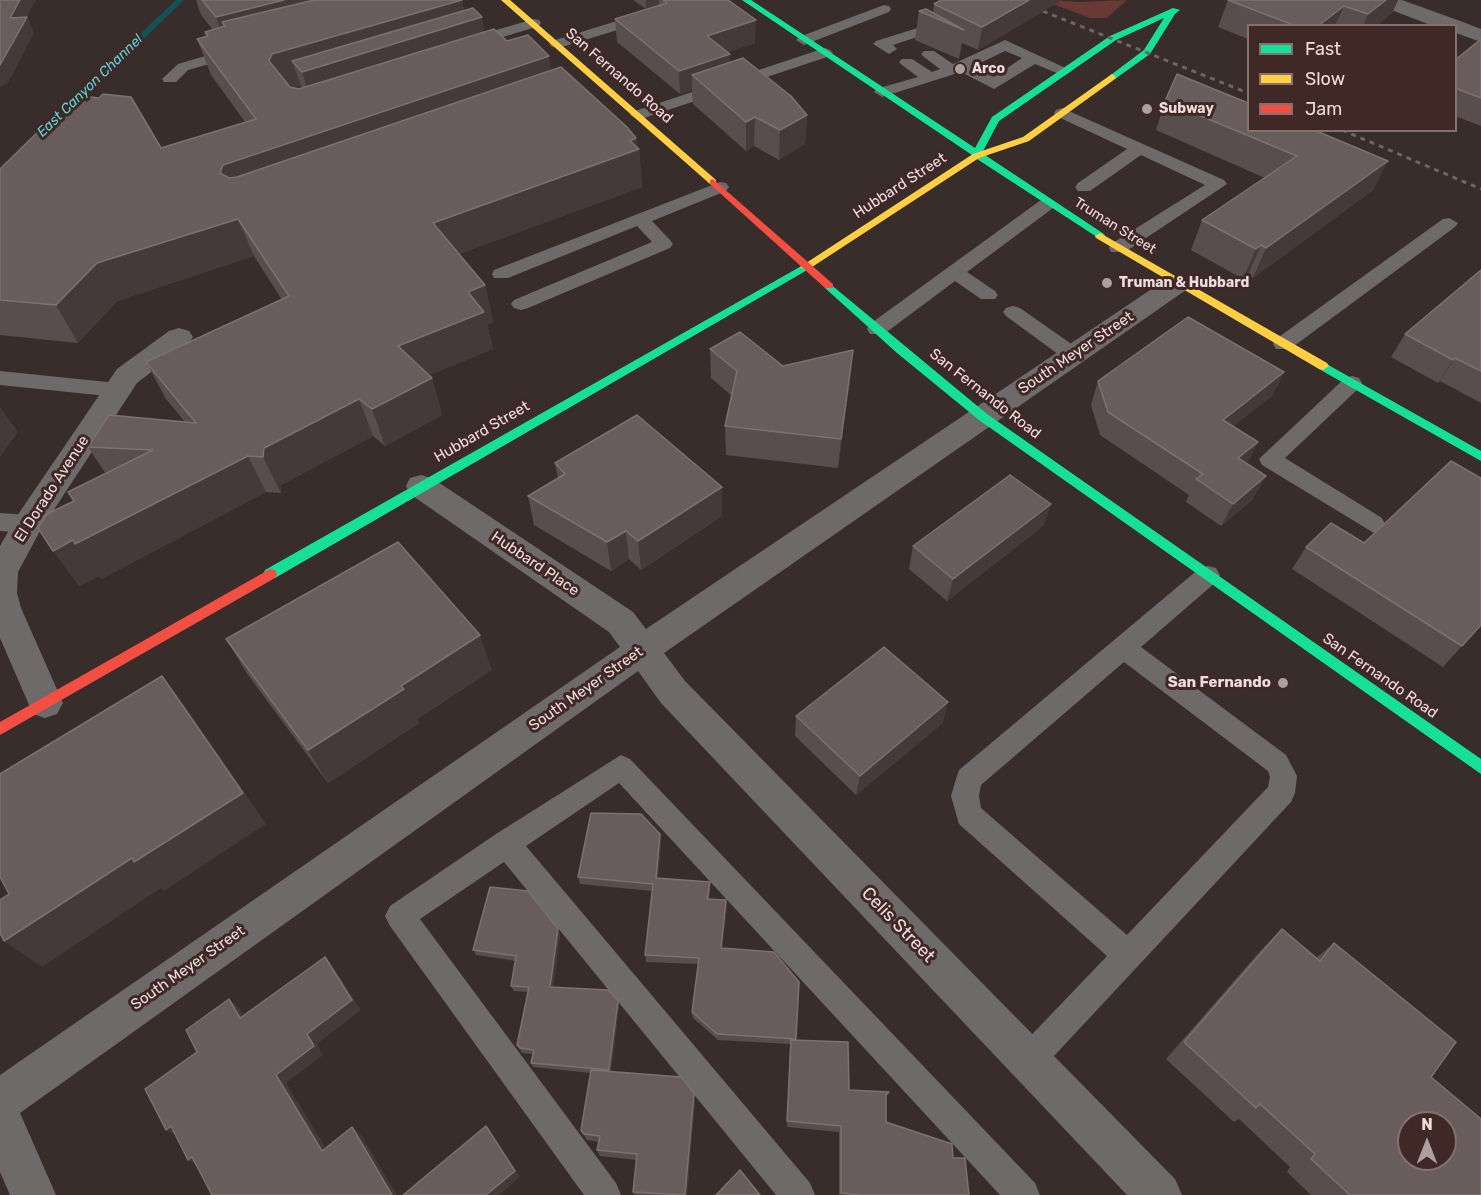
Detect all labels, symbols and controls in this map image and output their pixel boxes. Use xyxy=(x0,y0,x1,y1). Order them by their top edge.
legend xyxy=(1247,24,1457,132)
street label: San Fernando Road xyxy=(562,25,676,127)
water label: East Canyon Channel xyxy=(34,31,146,141)
text: Fast xyxy=(1305,38,1341,60)
place label: Arco xyxy=(972,61,1005,77)
marker: Arco xyxy=(953,62,967,76)
text: Slow xyxy=(1305,68,1345,90)
text: Jam xyxy=(1305,98,1342,120)
place label: Subway xyxy=(1159,101,1214,117)
marker: Subway xyxy=(1140,102,1154,116)
street label: Hubbard Street xyxy=(850,149,950,223)
street label: Truman Street xyxy=(1071,194,1159,258)
place label: Truman & Hubbard xyxy=(1119,275,1249,291)
marker: Truman & Hubbard xyxy=(1100,276,1114,290)
street label: South Meyer Street xyxy=(1015,308,1137,398)
street label: San Fernando Road xyxy=(926,345,1044,443)
street label: Hubbard Street xyxy=(431,397,533,467)
street label: El Dorado Avenue xyxy=(11,433,93,545)
street label: Hubbard Place xyxy=(488,528,582,600)
street label: San Fernando Road xyxy=(1319,630,1441,722)
street label: South Meyer Street xyxy=(526,643,646,735)
place label: San Fernando xyxy=(1168,674,1271,692)
marker: San Fernando xyxy=(1276,676,1290,690)
street label: Celis Street xyxy=(857,883,939,967)
street label: South Meyer Street xyxy=(128,922,248,1014)
north arrow xyxy=(1397,1111,1457,1171)
text: N xyxy=(1421,1115,1433,1134)

